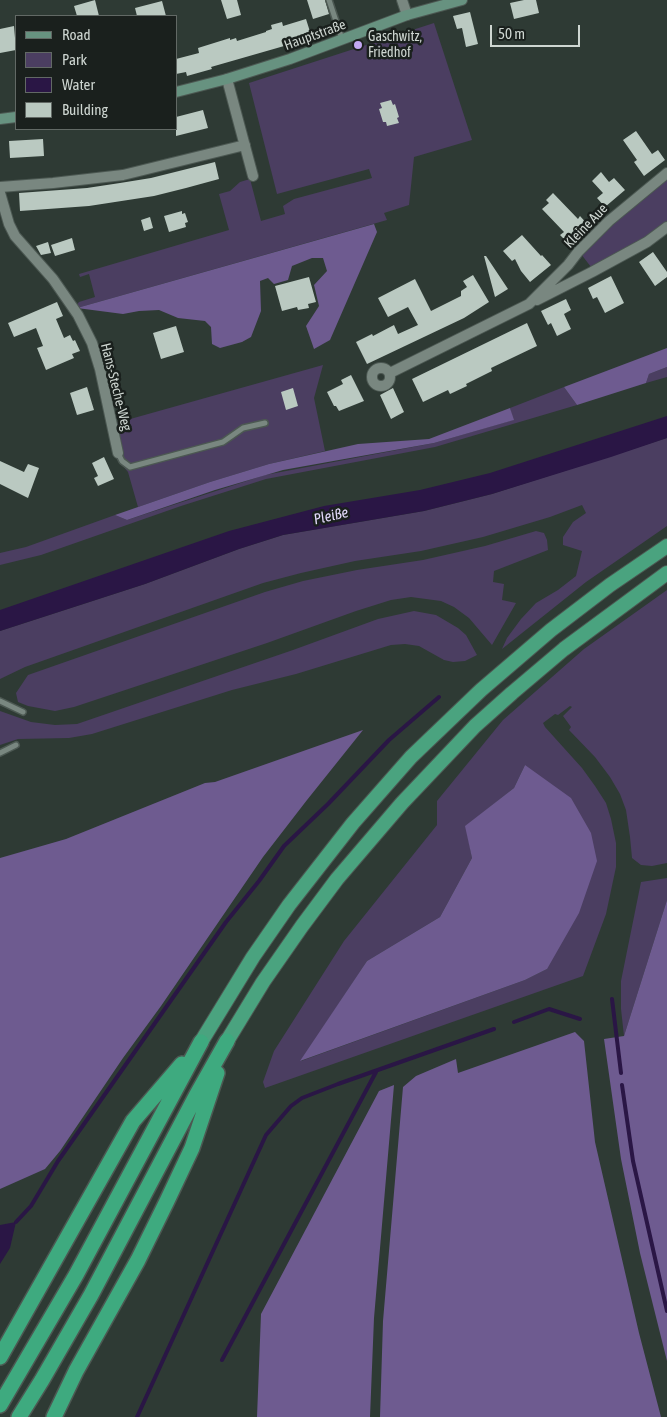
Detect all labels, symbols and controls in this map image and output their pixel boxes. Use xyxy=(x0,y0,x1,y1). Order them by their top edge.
legend xyxy=(15,15,178,130)
scale bar xyxy=(492,15,582,47)
street label: Hauptstraße xyxy=(282,16,348,54)
text: 50 m xyxy=(498,25,525,42)
text: Road xyxy=(62,26,91,43)
place label: Gaschwitz, Friedhof xyxy=(368,29,422,62)
marker: Gaschwitz, Friedhof xyxy=(352,39,364,51)
text: Park xyxy=(62,51,87,68)
text: Water xyxy=(62,76,95,93)
text: Building xyxy=(62,101,108,118)
street label: Kleine Aue xyxy=(561,200,611,252)
street label: Hans-Steche-Weg xyxy=(97,341,135,433)
water label: Pleiße xyxy=(312,503,350,529)

